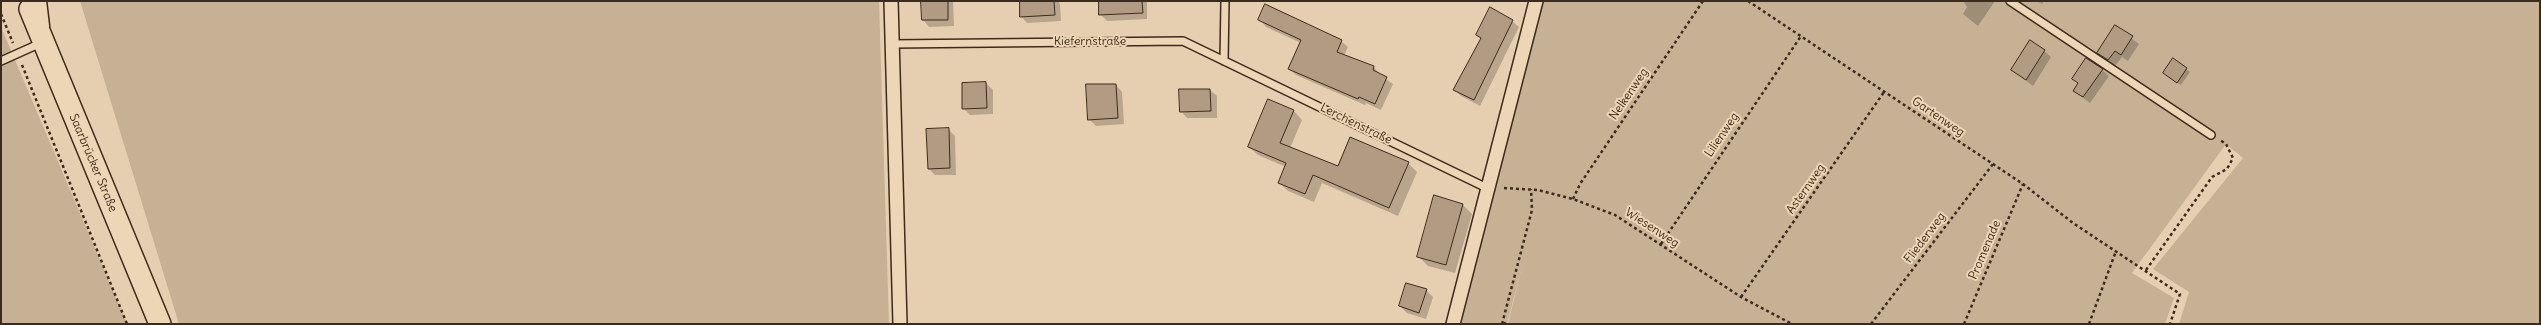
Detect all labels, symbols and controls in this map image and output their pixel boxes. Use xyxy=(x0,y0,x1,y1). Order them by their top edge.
street label: Kiefernstraße xyxy=(1054,35,1126,49)
street label: Nelkenweg xyxy=(1606,65,1652,123)
street label: Gartenweg xyxy=(1909,94,1967,140)
street label: Lerchenstraße xyxy=(1318,100,1394,148)
street label: Lilienweg xyxy=(1702,110,1742,160)
street label: Saarbrücker Straße xyxy=(66,112,120,214)
street label: Asternweg xyxy=(1783,161,1829,217)
street label: Wiesenweg xyxy=(1622,205,1682,251)
street label: Fliederweg xyxy=(1901,210,1949,266)
street label: Promenade xyxy=(1966,218,2004,282)

